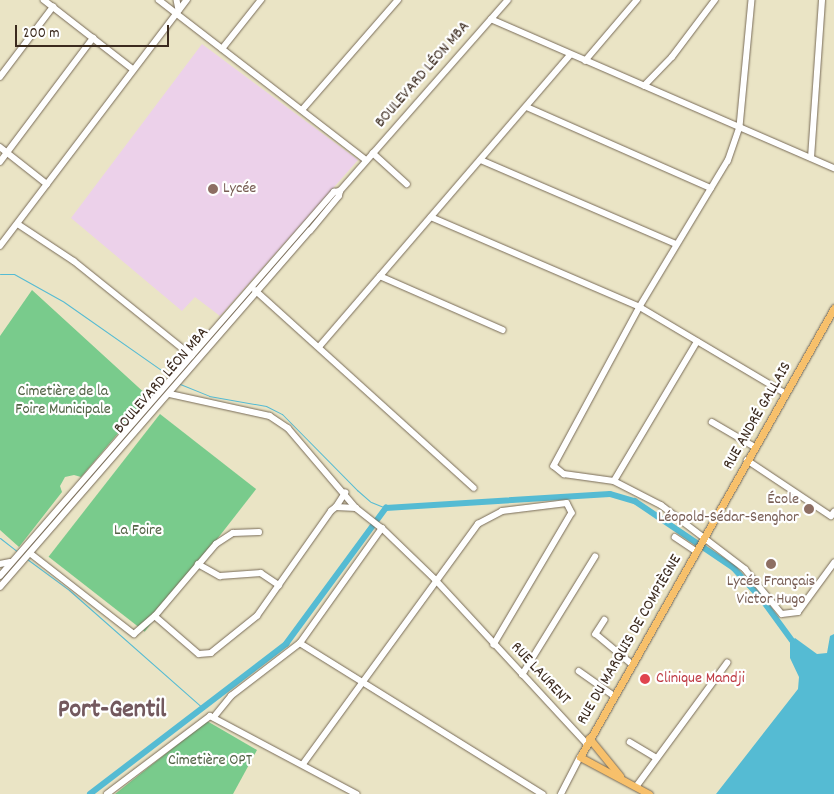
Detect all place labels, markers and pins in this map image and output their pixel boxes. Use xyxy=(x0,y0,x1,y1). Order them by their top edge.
place label: Lycée xyxy=(223,179,256,199)
marker: Lycée xyxy=(207,183,219,195)
place label: École Léopold-Sédar-Senghor xyxy=(658,490,799,528)
marker: École Léopold-Sédar-Senghor xyxy=(803,503,815,515)
marker: Lycée Français Victor Hugo xyxy=(765,558,777,570)
place label: Lycée Français Victor Hugo xyxy=(727,572,815,610)
place label: Clinique Mandji xyxy=(656,669,745,689)
marker: Clinique Mandji xyxy=(638,672,652,686)

